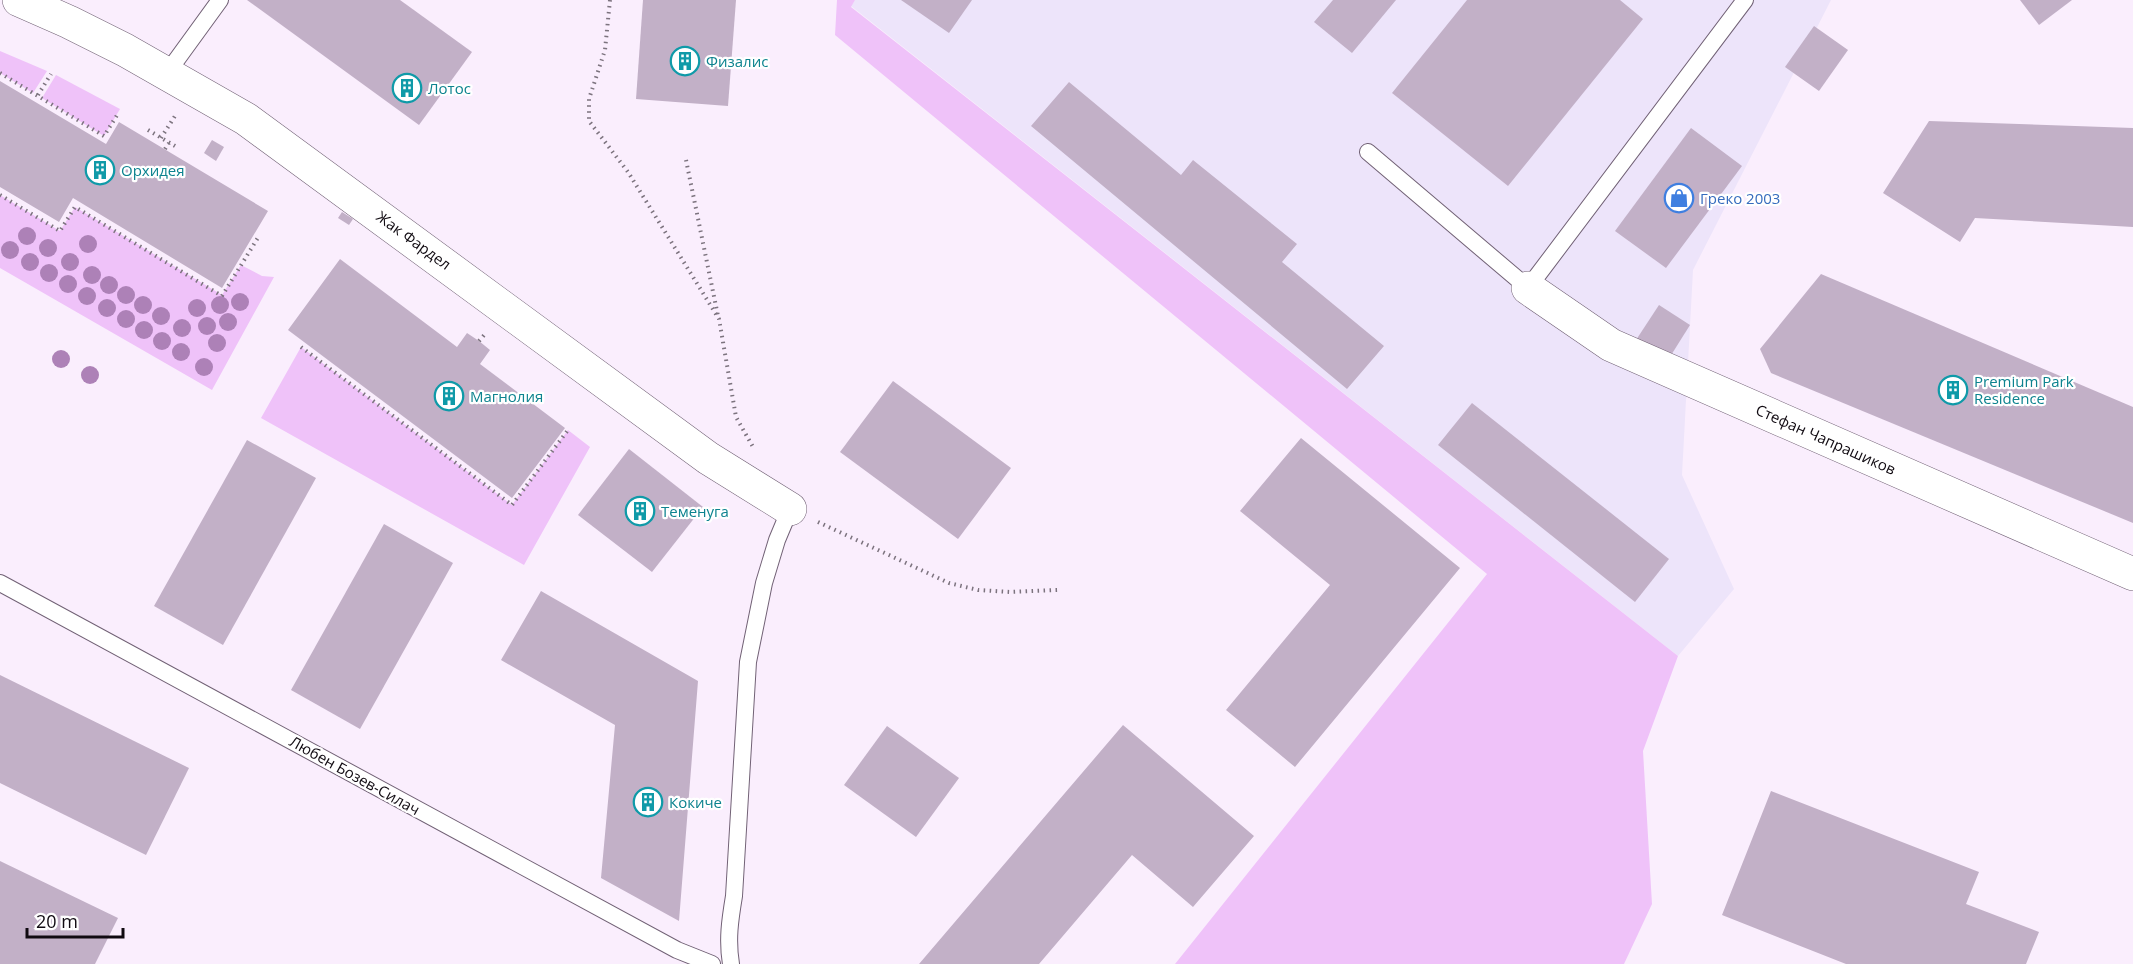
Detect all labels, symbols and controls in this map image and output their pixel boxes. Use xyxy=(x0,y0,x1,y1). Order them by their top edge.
building icon: Физалис xyxy=(669,45,701,77)
place label: Физалис xyxy=(706,51,768,71)
building icon: Лотос xyxy=(391,72,423,104)
place label: Лотос xyxy=(428,78,471,98)
building icon: Орхидея xyxy=(84,154,116,186)
place label: Орхидея xyxy=(121,160,185,180)
shop icon: Греко 2003 xyxy=(1663,182,1695,214)
place label: Греко 2003 xyxy=(1700,188,1780,208)
street label: Жак Фардел xyxy=(373,206,455,274)
place label: Premium Park Residence xyxy=(1974,371,2074,408)
building icon: Premium Park Residence xyxy=(1937,374,1969,406)
building icon: Магнолия xyxy=(433,380,465,412)
place label: Магнолия xyxy=(470,386,543,406)
street label: Стефан Чапрашиков xyxy=(1753,399,1899,479)
building icon: Теменуга xyxy=(624,495,656,527)
place label: Теменуга xyxy=(661,501,729,521)
street label: Любен Бозев-Силач xyxy=(286,731,424,819)
building icon: Кокиче xyxy=(632,786,664,818)
place label: Кокиче xyxy=(669,792,722,812)
scale bar xyxy=(27,901,123,939)
text: 20 m xyxy=(36,909,78,933)

